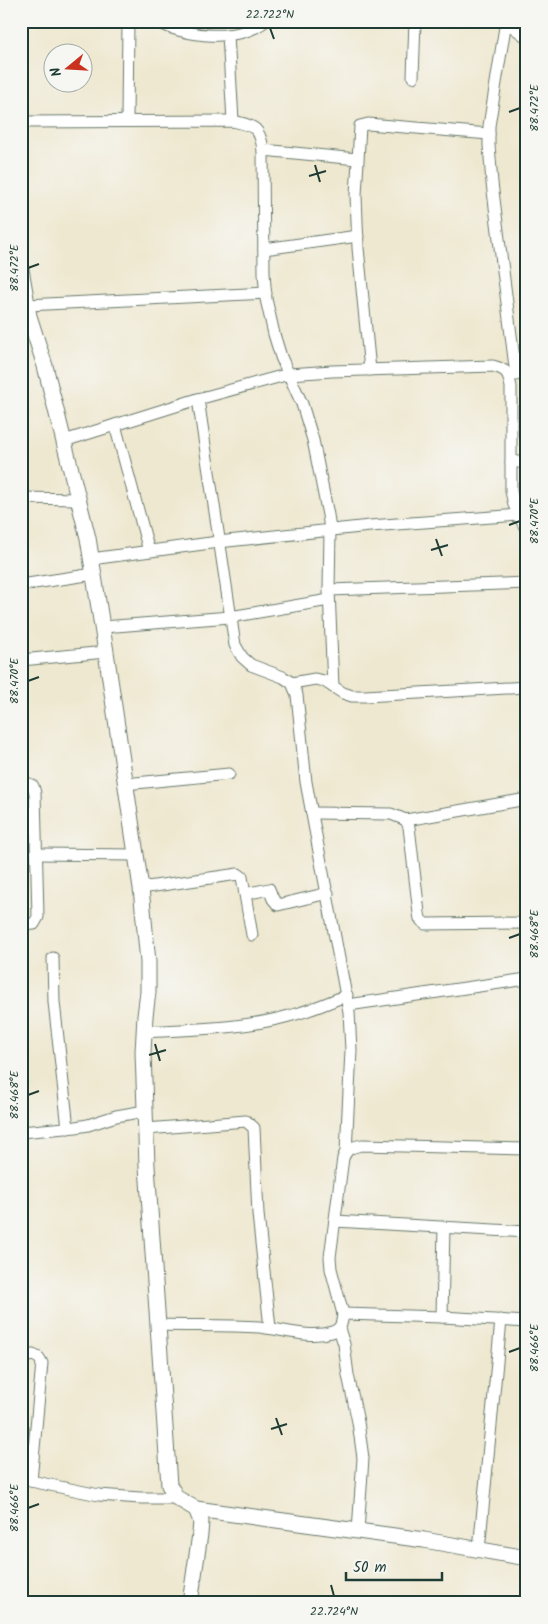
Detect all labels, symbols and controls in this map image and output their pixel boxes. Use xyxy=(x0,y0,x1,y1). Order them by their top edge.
text: 22.722°N xyxy=(246,5,294,24)
north arrow xyxy=(42,42,92,92)
text: N xyxy=(45,64,68,79)
text: 88.472°E xyxy=(525,83,544,132)
text: 88.472°E xyxy=(5,243,24,292)
text: 88.470°E xyxy=(525,497,544,544)
text: 88.470°E xyxy=(5,657,24,704)
text: 88.468°E xyxy=(525,909,544,958)
text: 88.468°E xyxy=(5,1070,24,1119)
text: 88.466°E xyxy=(525,1323,544,1372)
text: 88.466°E xyxy=(5,1483,24,1532)
scale bar xyxy=(346,1549,442,1581)
text: 50 m xyxy=(353,1556,387,1580)
text: 22.724°N xyxy=(310,1602,358,1621)

